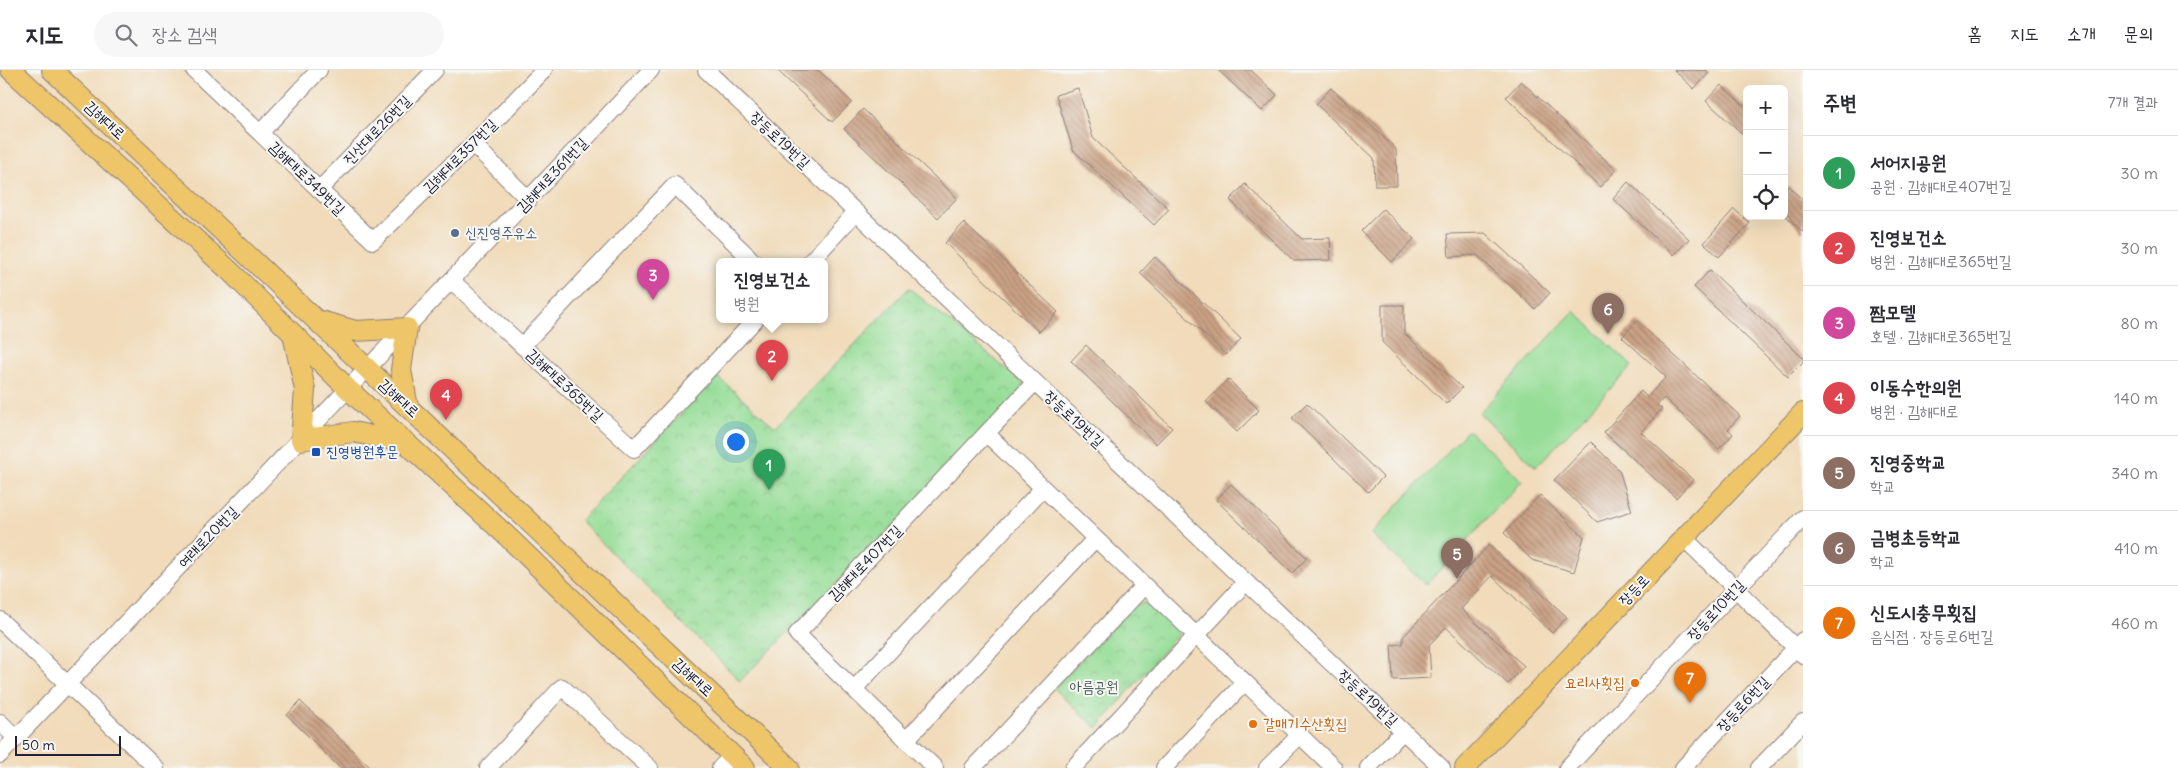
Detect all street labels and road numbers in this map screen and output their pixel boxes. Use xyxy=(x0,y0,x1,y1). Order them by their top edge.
street label: 진산대로26번길 xyxy=(339,91,414,168)
street label: 김해대로 xyxy=(81,96,129,143)
street label: 장등로19번길 xyxy=(746,107,814,172)
street label: 김해대로357번길 xyxy=(419,115,501,197)
street label: 김해대로361번길 xyxy=(512,133,591,216)
street label: 김해대로349번길 xyxy=(265,137,349,219)
street label: 김해대로365번길 xyxy=(523,344,608,425)
street label: 김해대로 xyxy=(375,374,423,421)
street label: 장등로19번길 xyxy=(1040,386,1108,451)
street label: 여래로20번길 xyxy=(174,502,242,571)
street label: 김해대로407번길 xyxy=(824,521,906,605)
street label: 장등로 xyxy=(1614,570,1653,609)
street label: 장등로10번길 xyxy=(1683,575,1749,644)
street label: 김해대로 xyxy=(669,653,717,700)
street label: 장등로19번길 xyxy=(1334,665,1402,730)
street label: 장등로6번길 xyxy=(1712,672,1773,735)

